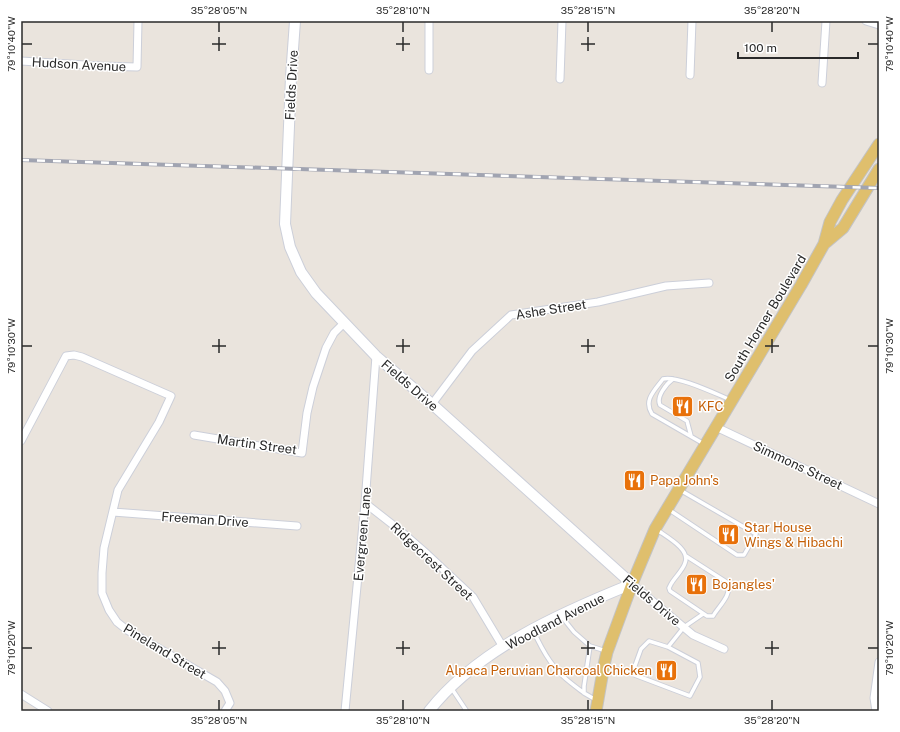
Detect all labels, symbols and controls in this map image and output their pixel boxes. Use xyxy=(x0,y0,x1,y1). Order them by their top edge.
text: 35°28'05"N xyxy=(191,4,247,16)
text: 35°28'10"N xyxy=(376,4,430,16)
text: 35°28'15"N xyxy=(561,4,615,16)
text: 35°28'20"N xyxy=(744,4,800,16)
text: 79°10'40"W xyxy=(5,16,17,72)
text: 79°10'40"W xyxy=(883,16,895,72)
scale bar xyxy=(738,34,858,60)
text: 100 m xyxy=(744,41,777,55)
street label: Fields Drive xyxy=(282,49,301,121)
street label: Hudson Avenue xyxy=(31,55,127,74)
street label: South Horner Boulevard xyxy=(722,252,809,385)
street label: Ashe Street xyxy=(515,296,588,322)
text: 79°10'30"W xyxy=(5,318,17,374)
text: 79°10'30"W xyxy=(883,318,895,374)
street label: Fields Drive xyxy=(378,357,441,414)
restaurant icon: KFC xyxy=(669,393,695,419)
place label: KFC xyxy=(698,399,724,414)
street label: Martin Street xyxy=(216,431,298,458)
street label: Simmons Street xyxy=(751,438,845,493)
restaurant icon: Papa John's xyxy=(621,467,647,493)
place label: Papa John's xyxy=(650,473,719,488)
street label: Evergreen Lane xyxy=(351,486,374,582)
street label: Freeman Drive xyxy=(161,509,249,530)
street label: Ridgecrest Street xyxy=(387,519,476,603)
place label: Star House Wings & Hibachi xyxy=(744,520,843,550)
restaurant icon: Star House Wings & Hibachi xyxy=(715,521,741,547)
restaurant icon: Bojangles' xyxy=(684,571,710,597)
street label: Fields Drive xyxy=(620,572,683,629)
place label: Bojangles' xyxy=(712,577,775,592)
street label: Woodland Avenue xyxy=(503,590,607,653)
text: 79°10'20"W xyxy=(5,620,17,676)
text: 79°10'20"W xyxy=(883,620,895,676)
street label: Pineland Street xyxy=(121,621,209,682)
restaurant icon: Alpaca Peruvian Charcoal Chicken xyxy=(654,657,680,683)
place label: Alpaca Peruvian Charcoal Chicken xyxy=(445,663,652,678)
text: 35°28'05"N xyxy=(191,714,247,726)
text: 35°28'10"N xyxy=(376,714,430,726)
text: 35°28'15"N xyxy=(561,714,615,726)
text: 35°28'20"N xyxy=(744,714,800,726)

